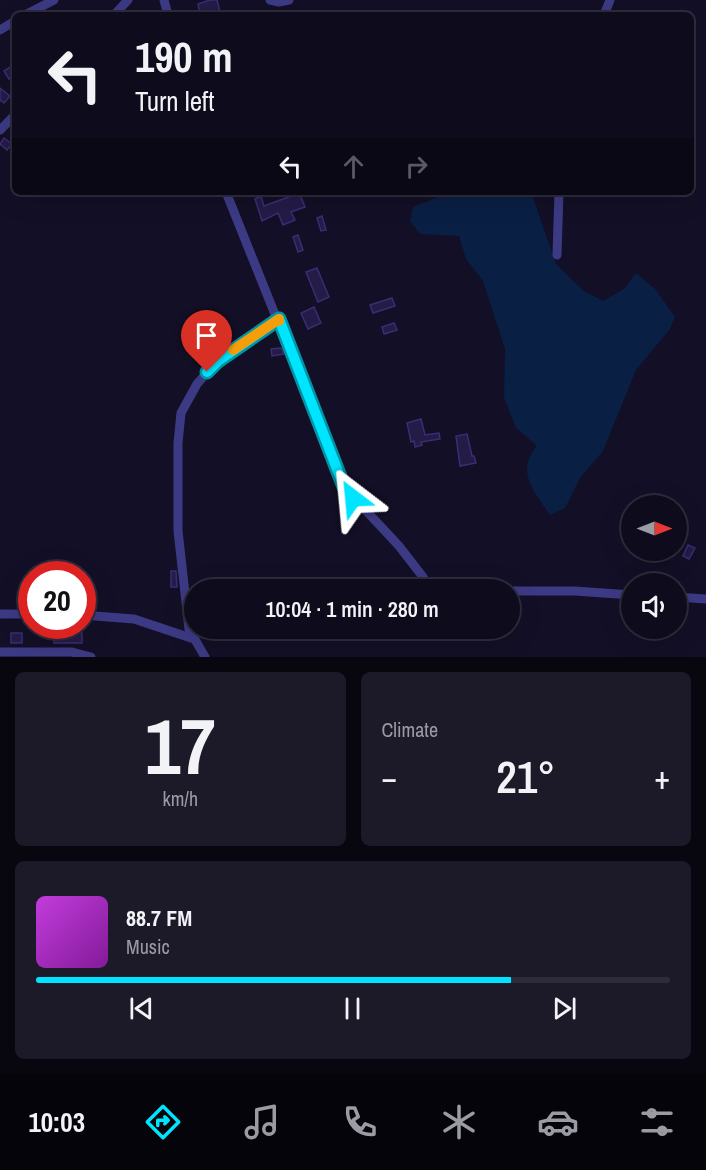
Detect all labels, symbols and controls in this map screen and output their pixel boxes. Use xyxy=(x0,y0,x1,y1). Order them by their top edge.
text: 190 m xyxy=(135,29,233,85)
icon: left xyxy=(36,36,114,114)
text: Turn left xyxy=(135,83,214,119)
icon: left xyxy=(274,150,307,183)
icon: ahead xyxy=(337,150,370,183)
icon: right xyxy=(400,150,433,183)
pin xyxy=(181,310,232,372)
icon: arrive xyxy=(190,319,223,352)
position arrow xyxy=(321,466,385,530)
north arrow xyxy=(621,495,687,561)
map controls xyxy=(621,495,687,639)
speed limit sign: 20 xyxy=(18,561,96,639)
button: sound xyxy=(621,573,687,639)
text: 10:04 · 1 min · 280 m xyxy=(265,594,439,624)
text: 17 xyxy=(145,693,216,798)
text: Climate xyxy=(382,716,438,743)
text: 21° xyxy=(496,746,555,807)
text: − xyxy=(382,755,397,799)
text: + xyxy=(654,755,670,799)
text: km/h xyxy=(162,785,198,812)
text: 88.7 FM xyxy=(126,903,192,933)
text: Music xyxy=(126,933,170,960)
icon: previous xyxy=(125,992,158,1025)
icon: pause xyxy=(336,992,369,1025)
icon: next xyxy=(548,992,581,1025)
icon: directions xyxy=(142,1101,184,1143)
icon: music xyxy=(241,1101,283,1143)
icon: phone xyxy=(339,1101,381,1143)
icon: climate xyxy=(438,1101,480,1143)
icon: car xyxy=(537,1101,579,1143)
icon: filters xyxy=(636,1101,678,1143)
text: 10:03 xyxy=(28,1104,85,1140)

